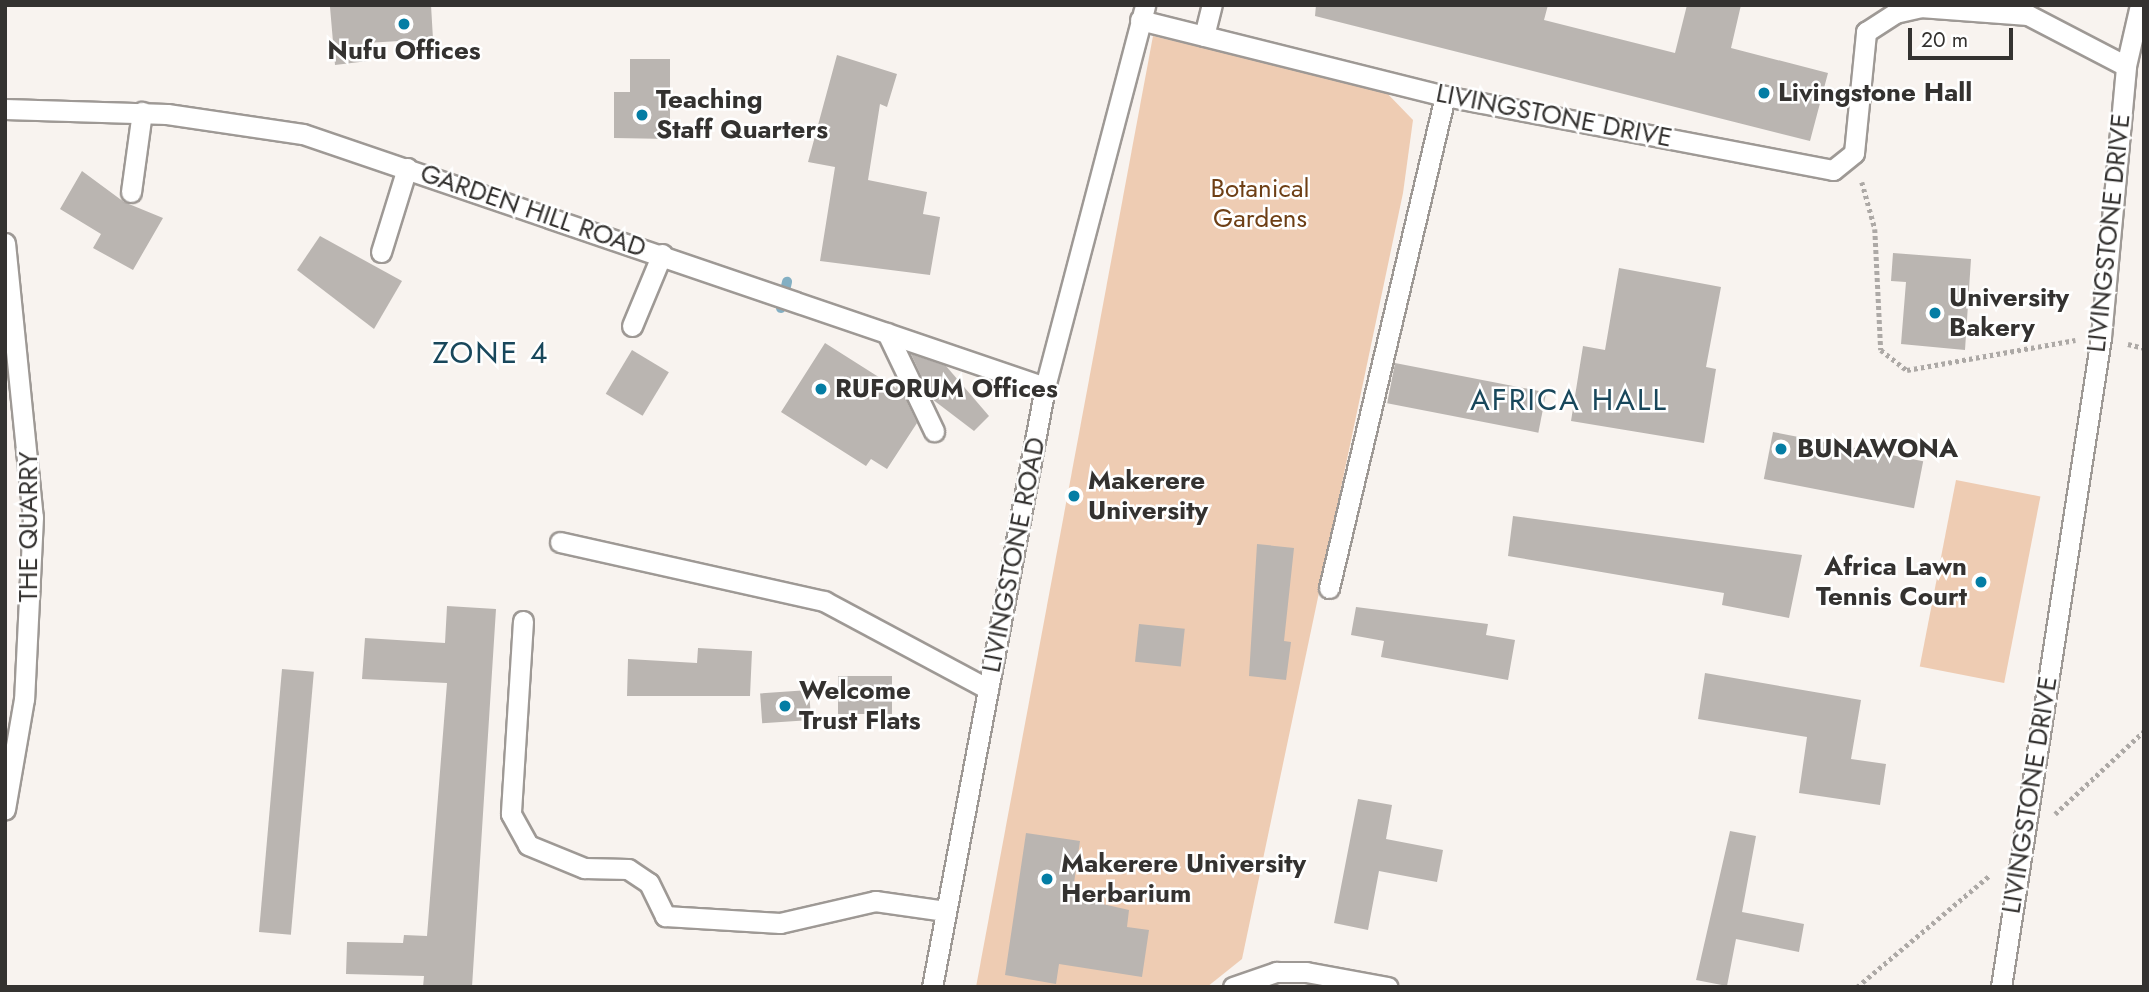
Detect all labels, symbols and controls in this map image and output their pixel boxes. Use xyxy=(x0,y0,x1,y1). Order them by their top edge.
scale bar xyxy=(1911,14,2016,58)
marker: Nufu Offices xyxy=(396,16,412,32)
text: 20 m xyxy=(1921,25,1968,55)
place label: Nufu Offices xyxy=(327,35,481,67)
place label: Livingstone Hall xyxy=(1778,77,1972,109)
street label: LIVINGSTONE DRIVE xyxy=(1433,78,1675,154)
place label: Teaching Staff Quarters xyxy=(656,84,828,146)
marker: Livingstone Hall xyxy=(1756,85,1772,101)
marker: Teaching Staff Quarters xyxy=(634,107,650,123)
street label: LIVINGSTONE DRIVE xyxy=(2081,112,2137,354)
street label: GARDEN HILL ROAD xyxy=(416,158,650,264)
park label: Botanical Gardens xyxy=(1211,173,1309,234)
place label: University Bakery xyxy=(1949,282,2069,344)
marker: University Bakery xyxy=(1927,305,1943,321)
district label: ZONE 4 xyxy=(433,335,549,371)
place label: RUFORUM Offices xyxy=(835,373,1058,405)
marker: RUFORUM Offices xyxy=(813,381,829,397)
district label: AFRICA HALL xyxy=(1471,382,1667,418)
place label: BUNAWONA xyxy=(1797,433,1958,465)
street label: LIVINGSTONE ROAD xyxy=(976,435,1052,675)
marker: BUNAWONA xyxy=(1771,439,1791,459)
street label: THE QUARRY xyxy=(13,452,45,602)
place label: Makerere University xyxy=(1088,465,1208,526)
marker: Makerere University xyxy=(1066,488,1082,504)
place label: Africa Lawn Tennis Court xyxy=(1816,551,1967,612)
marker: Africa Lawn Tennis Court xyxy=(1973,574,1989,590)
street label: LIVINGSTONE DRIVE xyxy=(1996,674,2064,916)
place label: Welcome Trust Flats xyxy=(799,675,921,736)
marker: Welcome Trust Flats xyxy=(777,698,793,714)
place label: Makerere University Herbarium xyxy=(1061,848,1306,910)
marker: Makerere University Herbarium xyxy=(1039,871,1055,887)

